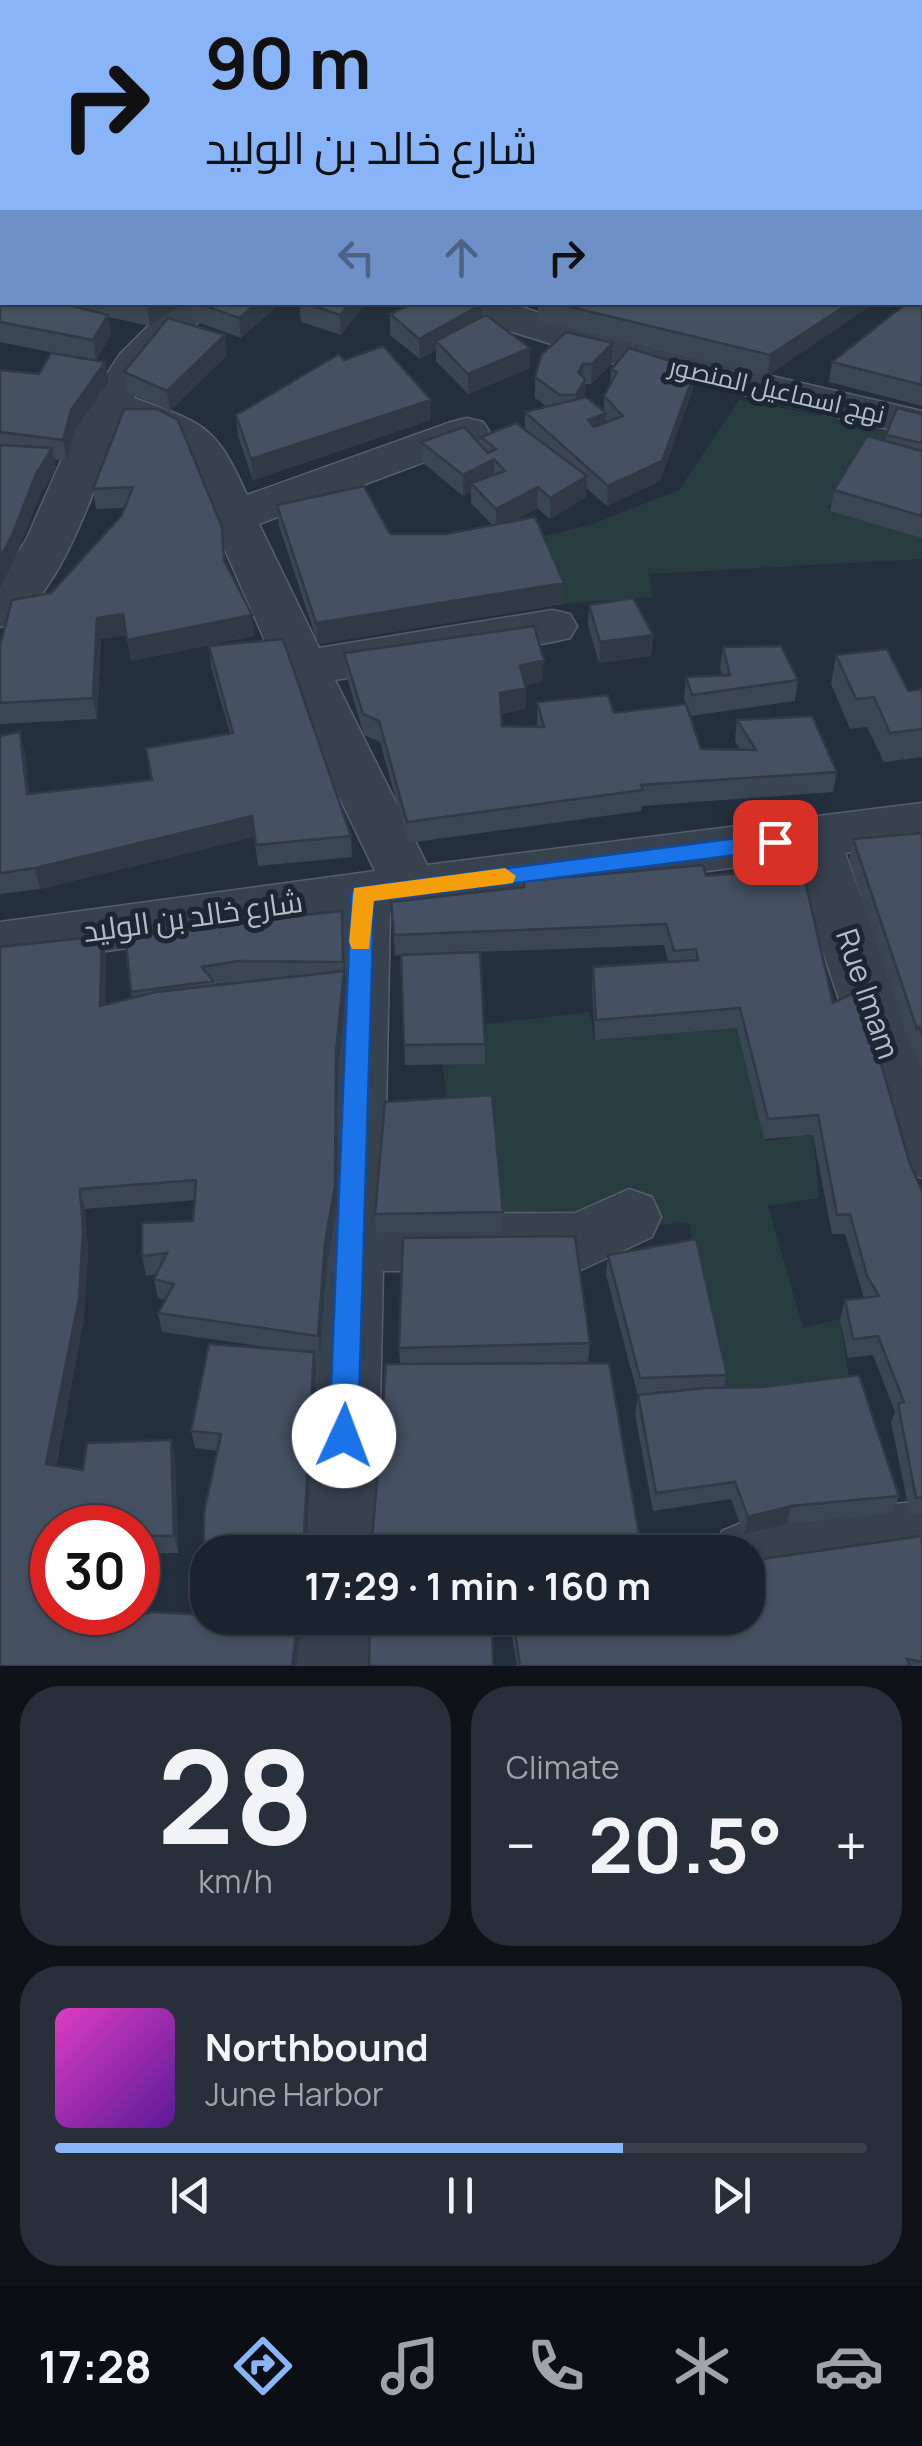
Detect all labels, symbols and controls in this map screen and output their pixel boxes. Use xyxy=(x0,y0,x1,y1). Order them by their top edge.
text: 90 m xyxy=(205,14,372,110)
icon: right xyxy=(40,40,170,170)
text: شارع خالد بن الوليد xyxy=(205,116,538,178)
icon: left xyxy=(329,230,384,285)
icon: ahead xyxy=(434,230,489,285)
icon: right xyxy=(539,230,594,285)
street label: نهج اسماعيل المنصور xyxy=(664,347,888,431)
pin xyxy=(733,800,818,885)
icon: arrive xyxy=(748,815,803,870)
street label: شارع خالد بن الوليد xyxy=(80,880,306,952)
street label: Rue Imam xyxy=(827,923,910,1064)
position arrow xyxy=(292,1384,396,1488)
speed limit sign: 30 xyxy=(30,1505,160,1635)
text: 17:29 · 1 min · 160 m xyxy=(304,1559,651,1611)
text: 28 xyxy=(157,1705,314,1883)
text: Climate xyxy=(506,1745,620,1789)
text: 20.5° xyxy=(588,1793,783,1896)
text: − xyxy=(506,1807,536,1883)
text: + xyxy=(835,1807,867,1883)
text: km/h xyxy=(198,1859,273,1903)
text: Northbound xyxy=(205,2020,429,2072)
text: June Harbor xyxy=(205,2072,383,2116)
icon: previous xyxy=(163,2168,218,2223)
icon: pause xyxy=(433,2168,488,2223)
icon: next xyxy=(704,2168,759,2223)
icon: directions xyxy=(228,2331,298,2401)
icon: music xyxy=(375,2331,445,2401)
icon: phone xyxy=(521,2331,591,2401)
icon: climate xyxy=(667,2331,737,2401)
icon: car xyxy=(814,2331,884,2401)
text: 17:28 xyxy=(38,2335,152,2397)

